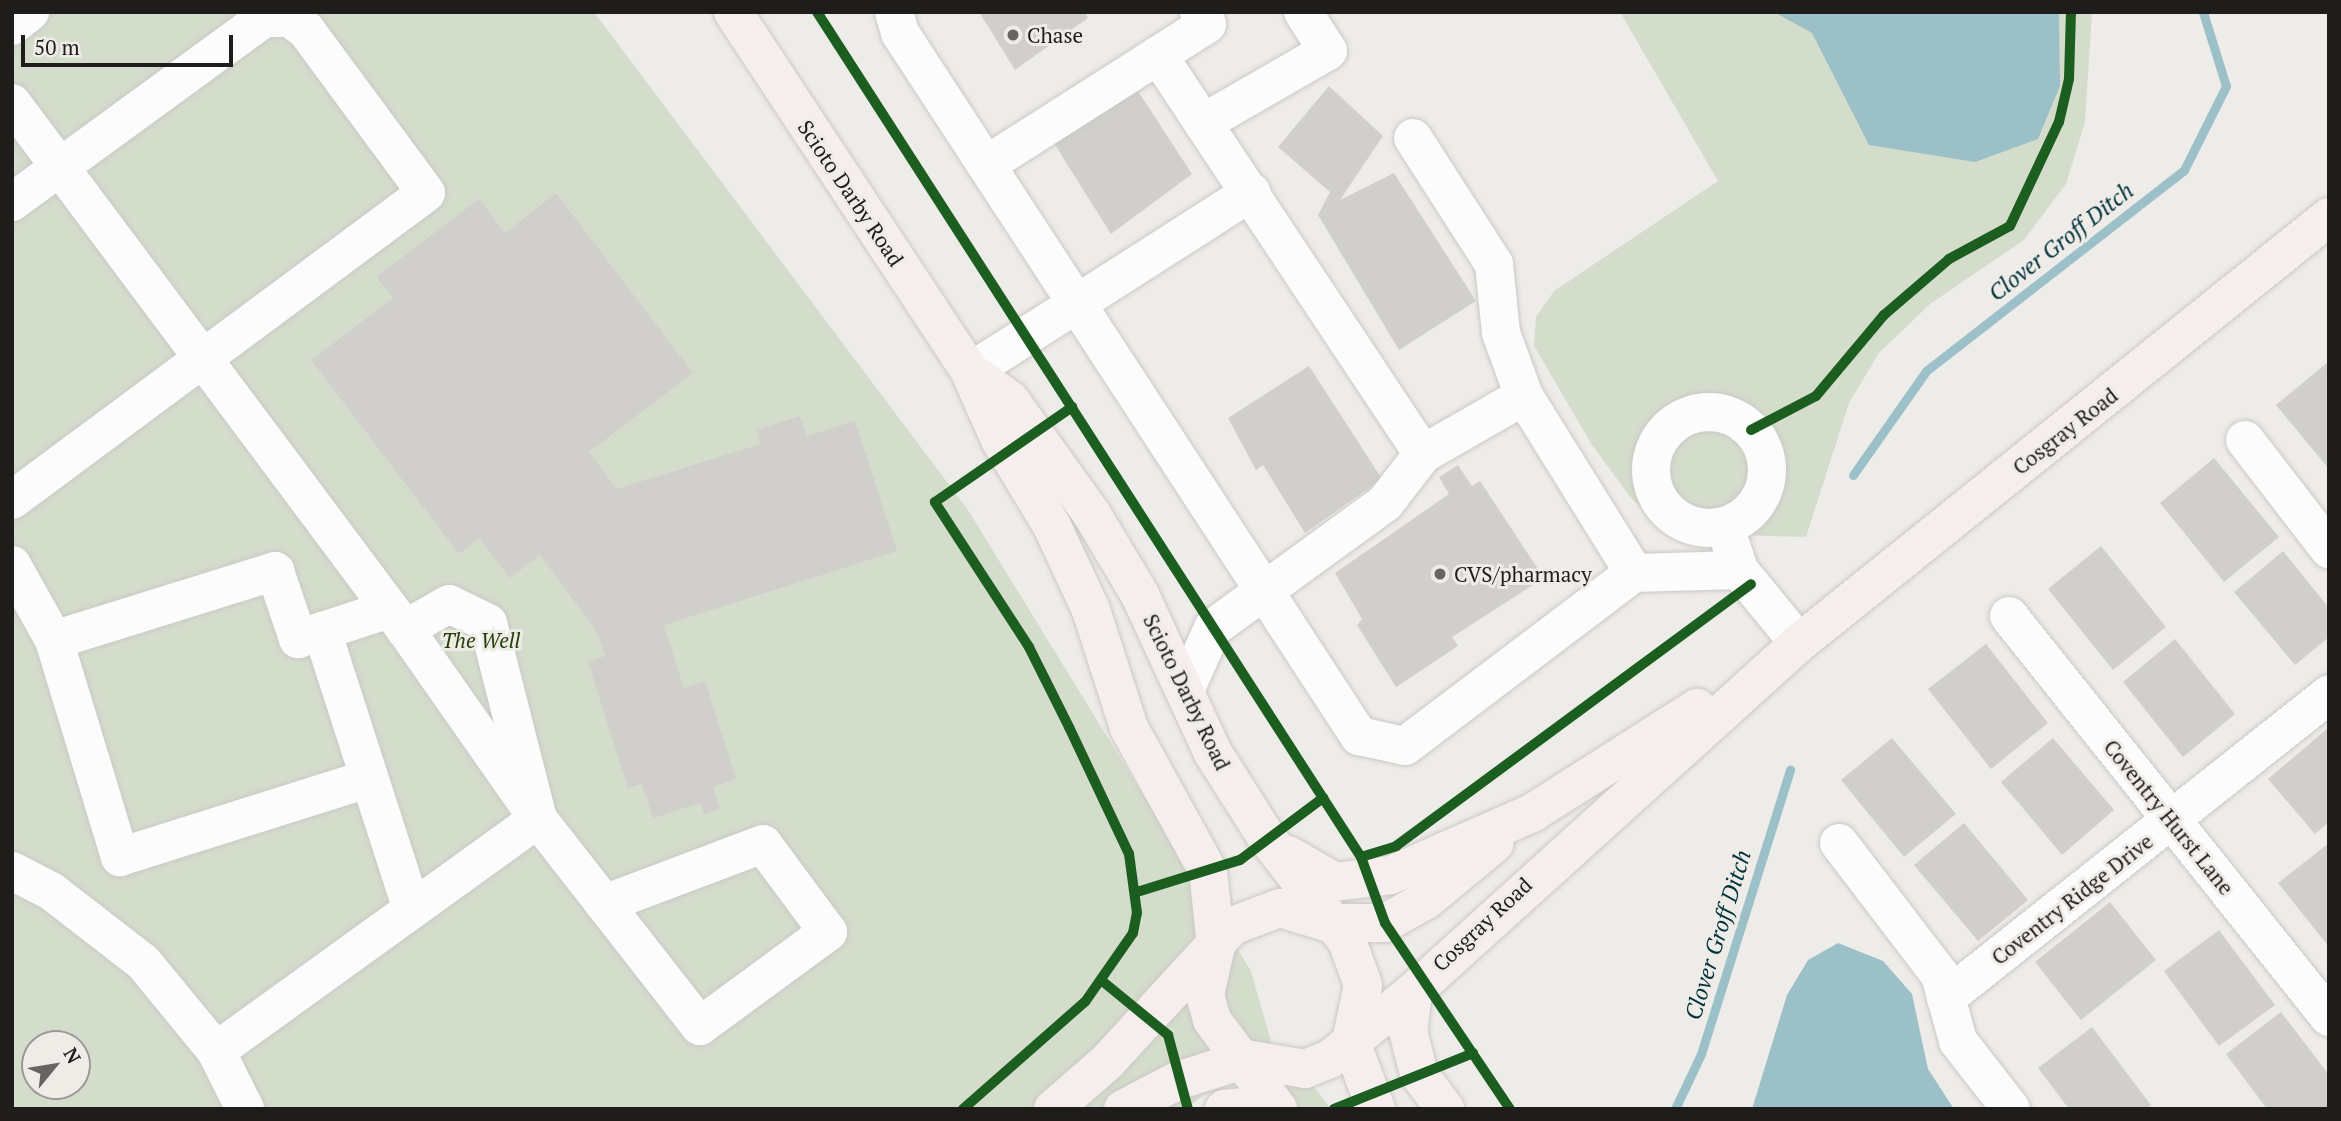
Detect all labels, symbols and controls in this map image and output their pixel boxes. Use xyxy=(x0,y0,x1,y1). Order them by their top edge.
scale bar xyxy=(24,21,236,65)
place label: Chase xyxy=(1027,22,1083,48)
marker: Chase xyxy=(1005,27,1021,43)
text: 50 m xyxy=(34,33,80,61)
street label: Scioto Darby Road xyxy=(793,115,909,271)
water label: Clover Groff Ditch xyxy=(1983,177,2139,307)
street label: Cosgray Road xyxy=(2008,382,2122,480)
place label: CVS/pharmacy xyxy=(1454,561,1592,587)
marker: CVS/pharmacy xyxy=(1432,566,1448,582)
street label: Scioto Darby Road xyxy=(1138,610,1236,774)
park label: The Well xyxy=(442,627,520,653)
street label: Coventry Hurst Lane xyxy=(2099,734,2239,900)
street label: Coventry Ridge Drive xyxy=(1986,828,2158,970)
water label: Clover Groff Ditch xyxy=(1679,847,1757,1023)
street label: Cosgray Road xyxy=(1427,872,1537,976)
north arrow xyxy=(21,1030,91,1100)
text: N xyxy=(58,1043,87,1068)

